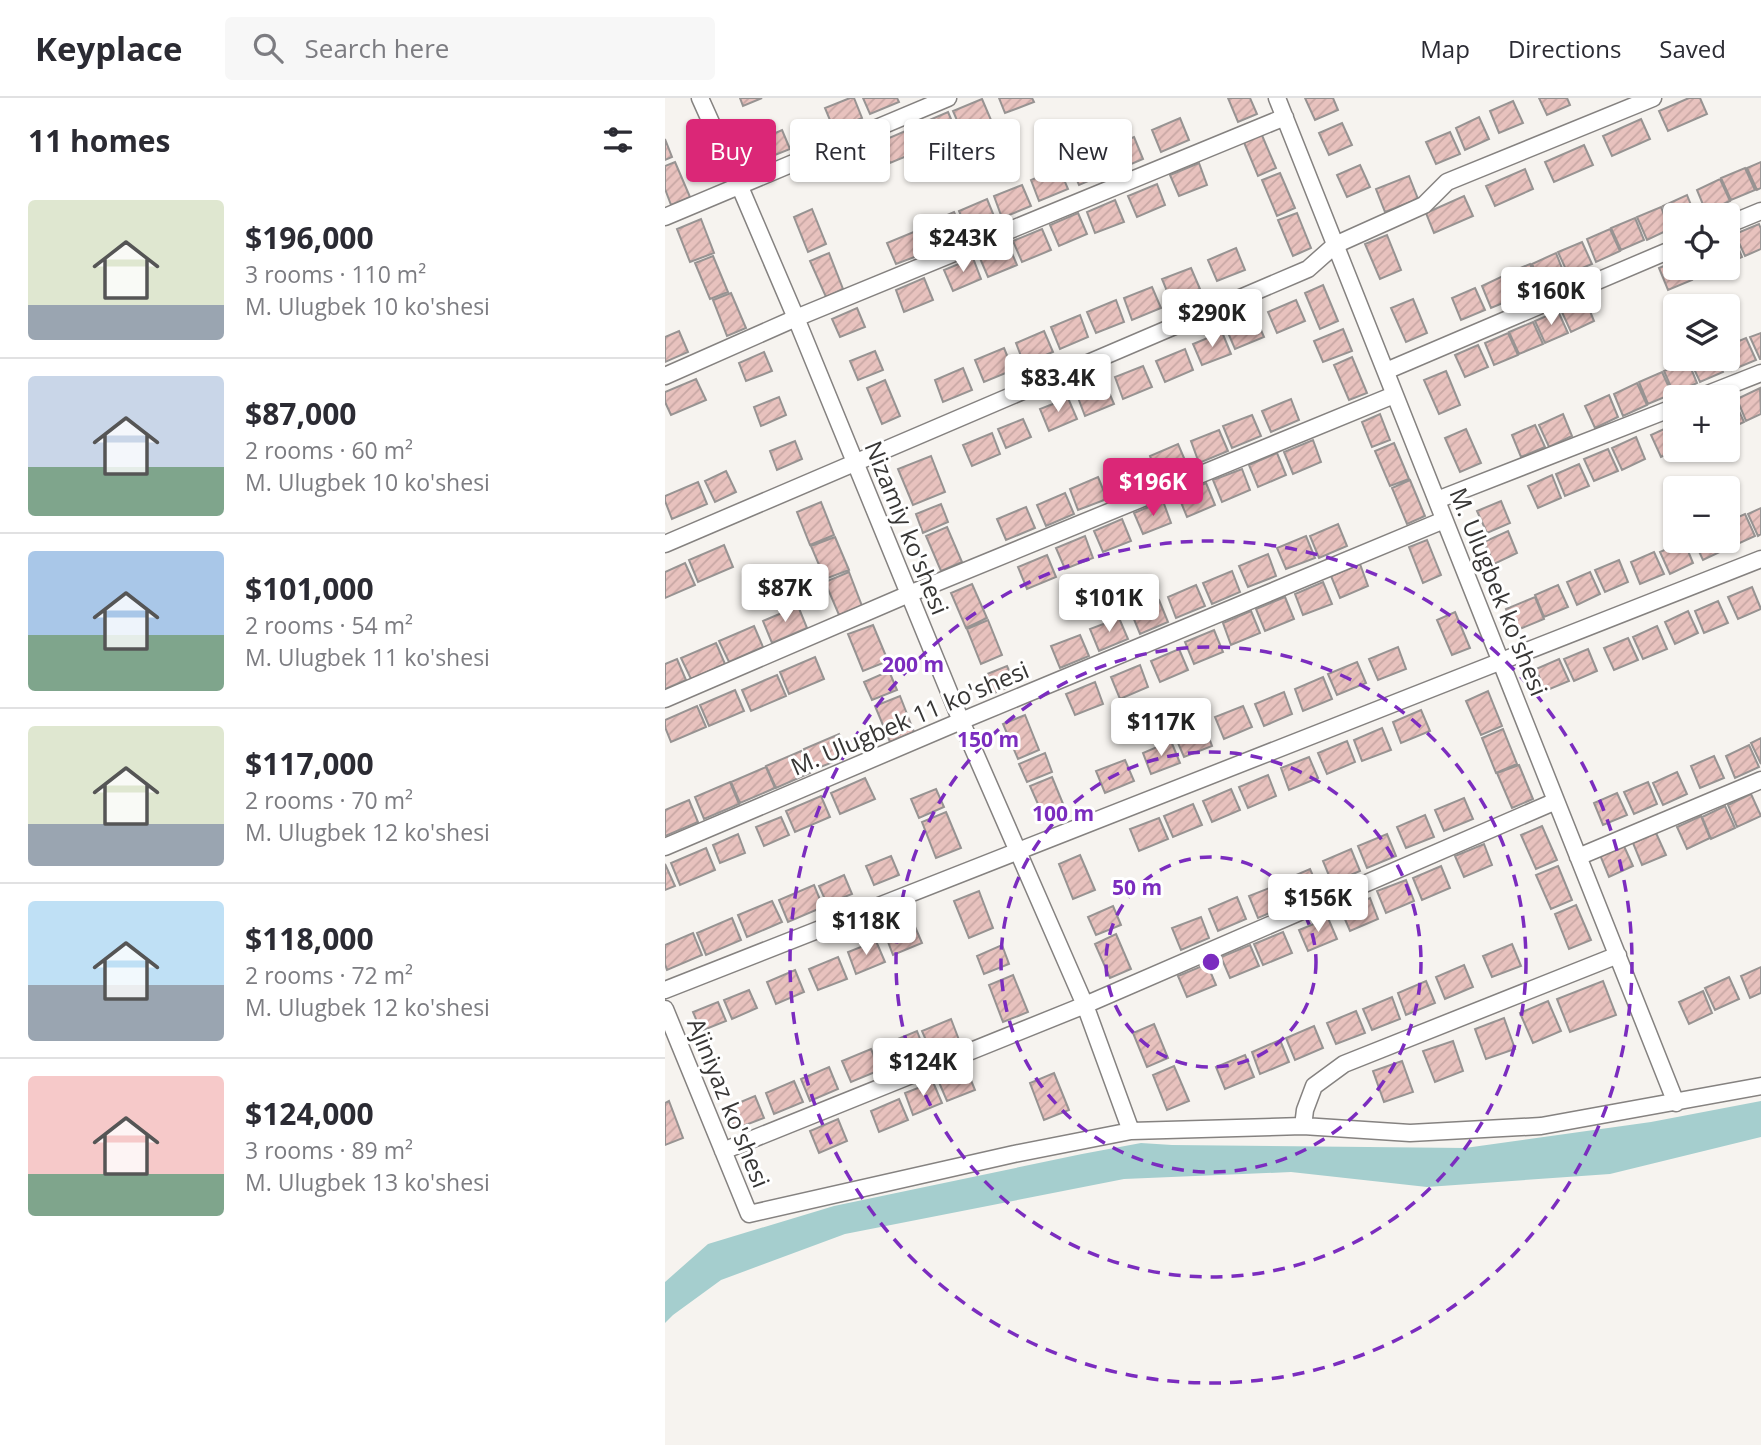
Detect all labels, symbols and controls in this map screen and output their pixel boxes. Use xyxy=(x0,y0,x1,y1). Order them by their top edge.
search box xyxy=(225,17,715,80)
text: Keyplace xyxy=(35,26,183,71)
icon: search xyxy=(249,29,287,67)
text: Search here xyxy=(305,30,449,66)
text: Map xyxy=(1420,32,1470,65)
text: Directions xyxy=(1508,32,1621,65)
text: Saved xyxy=(1659,32,1726,65)
chip: Buy xyxy=(686,119,776,182)
chip: Rent xyxy=(790,119,890,182)
chip: Filters xyxy=(904,119,1020,182)
chip: New xyxy=(1034,119,1132,182)
text: 11 homes xyxy=(28,120,171,161)
icon: filters xyxy=(599,121,637,159)
map controls xyxy=(1663,203,1740,553)
button: locate xyxy=(1663,203,1740,280)
pin: $243K xyxy=(914,214,1012,274)
text: $196,000 xyxy=(245,217,374,258)
text: $243K xyxy=(929,221,997,253)
icon: home xyxy=(84,228,168,312)
text: 3 rooms · 110 m² xyxy=(245,258,426,290)
pin: $160K xyxy=(1502,268,1600,327)
text: $160K xyxy=(1517,274,1585,306)
pin: $290K xyxy=(1163,289,1261,349)
text: M. Ulugbek 10 ko'shesi xyxy=(245,290,490,322)
button: layers xyxy=(1663,294,1740,371)
text: $290K xyxy=(1178,296,1246,328)
pin: $83.4K xyxy=(1001,354,1115,414)
text: $83.4K xyxy=(1021,361,1095,393)
button: + xyxy=(1663,385,1740,462)
text: $87,000 xyxy=(245,393,356,434)
icon: home xyxy=(84,404,168,488)
text: 2 rooms · 60 m² xyxy=(245,434,413,466)
street label: Nizamiy ko'shesi xyxy=(857,436,957,619)
pin: $196K xyxy=(1104,458,1202,518)
text: $196K xyxy=(1119,465,1187,497)
text: M. Ulugbek 10 ko'shesi xyxy=(245,466,490,498)
button: − xyxy=(1663,476,1740,553)
street label: M. Ulugbek ko'shesi xyxy=(1443,482,1556,700)
pin: $87K xyxy=(744,564,826,624)
text: $101,000 xyxy=(245,568,374,609)
text: $87K xyxy=(758,571,812,603)
pin: $101K xyxy=(1060,574,1158,634)
icon: home xyxy=(84,579,168,663)
text: $101K xyxy=(1075,581,1143,613)
text: 2 rooms · 54 m² xyxy=(245,609,413,641)
text: M. Ulugbek 11 ko'shesi xyxy=(245,641,490,673)
text: 200 m xyxy=(882,650,944,678)
street label: M. Ulugbek 11 ko'shesi xyxy=(785,653,1033,783)
pin: $117K xyxy=(1112,698,1210,758)
text: $117K xyxy=(1127,705,1195,737)
text: 150 m xyxy=(957,725,1019,753)
text: $117,000 xyxy=(245,743,374,784)
icon: home xyxy=(84,754,168,838)
text: 2 rooms · 70 m² xyxy=(245,784,413,816)
text: 100 m xyxy=(1032,799,1094,827)
text: M. Ulugbek 12 ko'shesi xyxy=(245,816,490,848)
text: 50 m xyxy=(1112,873,1162,901)
pin: $156K xyxy=(1269,874,1367,934)
text: $156K xyxy=(1284,881,1352,913)
pin: $118K xyxy=(817,898,915,957)
text: $118K xyxy=(832,904,900,936)
text: $118,000 xyxy=(245,918,374,959)
icon: home xyxy=(84,929,168,1013)
centre of rings xyxy=(1199,950,1223,974)
text: 2 rooms · 72 m² xyxy=(245,959,413,991)
text: M. Ulugbek 12 ko'shesi xyxy=(245,991,490,1023)
street label: Ajiniyaz ko'shesi xyxy=(680,1013,778,1192)
pin: $124K xyxy=(874,1038,972,1098)
text: $124K xyxy=(889,1045,957,1077)
text: $124,000 xyxy=(245,1093,374,1134)
icon: home xyxy=(84,1104,168,1188)
text: 3 rooms · 89 m² xyxy=(245,1134,413,1166)
text: M. Ulugbek 13 ko'shesi xyxy=(245,1166,490,1198)

